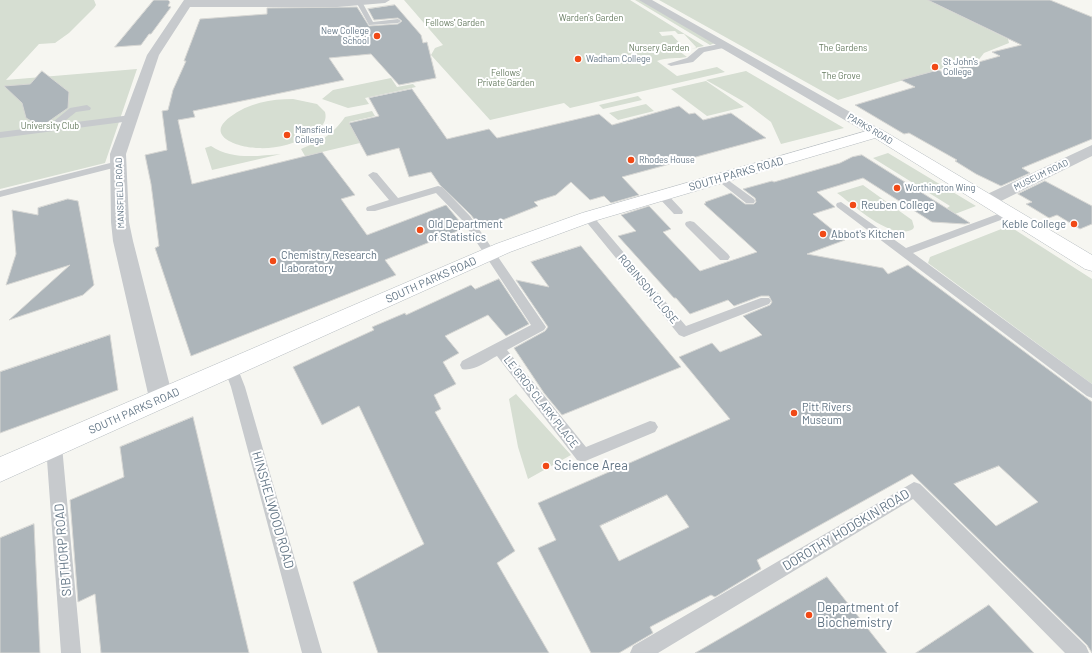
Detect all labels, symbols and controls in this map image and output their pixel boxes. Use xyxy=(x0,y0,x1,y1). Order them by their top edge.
park label: Warden's Garden xyxy=(559,13,623,23)
park label: Fellows' Garden xyxy=(425,18,485,28)
place label: New College School xyxy=(321,26,369,47)
marker: New College School xyxy=(372,31,382,41)
park label: Nursery Garden xyxy=(629,43,689,53)
park label: The Gardens xyxy=(819,43,867,53)
marker: Wadham College xyxy=(573,54,583,64)
place label: Wadham College xyxy=(586,54,651,64)
place label: St John's College xyxy=(943,57,978,78)
marker: St John's College xyxy=(930,62,940,72)
park label: Fellows' Private Garden xyxy=(477,68,535,89)
park label: The Grove xyxy=(822,71,860,81)
street label: PARKS ROAD xyxy=(845,111,895,147)
park label: University Club xyxy=(21,121,79,131)
place label: Mansfield College xyxy=(295,125,333,146)
marker: Mansfield College xyxy=(282,130,292,140)
street label: SOUTH PARKS ROAD xyxy=(687,154,785,194)
marker: Rhodes House xyxy=(626,155,636,165)
place label: Rhodes House xyxy=(639,155,695,165)
street label: MANSFIELD ROAD xyxy=(113,157,127,229)
street label: MUSEUM ROAD xyxy=(1012,157,1070,193)
marker: Worthington Wing xyxy=(892,183,902,193)
place label: Worthington Wing xyxy=(905,183,975,193)
place label: Reuben College xyxy=(861,198,935,212)
marker: Reuben College xyxy=(848,200,858,210)
place label: Old Department of Statistics xyxy=(428,217,503,243)
place label: Keble College xyxy=(1002,217,1066,231)
marker: Keble College xyxy=(1069,219,1079,229)
marker: Old Department of Statistics xyxy=(415,225,425,235)
place label: Abbot's Kitchen xyxy=(831,227,905,241)
marker: Abbot's Kitchen xyxy=(818,229,828,239)
place label: Chemistry Research Laboratory xyxy=(281,248,377,274)
street label: ROBINSON CLOSE xyxy=(615,252,681,326)
street label: SOUTH PARKS ROAD xyxy=(384,254,478,306)
marker: Chemistry Research Laboratory xyxy=(268,256,278,266)
street label: LE GROS CLARK PLACE xyxy=(501,353,581,451)
street label: SOUTH PARKS ROAD xyxy=(87,385,181,437)
place label: Pitt Rivers Museum xyxy=(802,400,851,426)
marker: Pitt Rivers Museum xyxy=(789,408,799,418)
street label: HINSHELWOOD ROAD xyxy=(249,449,297,571)
place label: Science Area xyxy=(554,458,628,474)
marker: Science Area xyxy=(541,461,551,471)
street label: DOROTHY HODGKIN ROAD xyxy=(780,486,912,574)
street label: SIBTHORP ROAD xyxy=(51,503,75,597)
place label: Department of Biochemistry xyxy=(817,600,899,631)
marker: Department of Biochemistry xyxy=(804,610,814,620)

